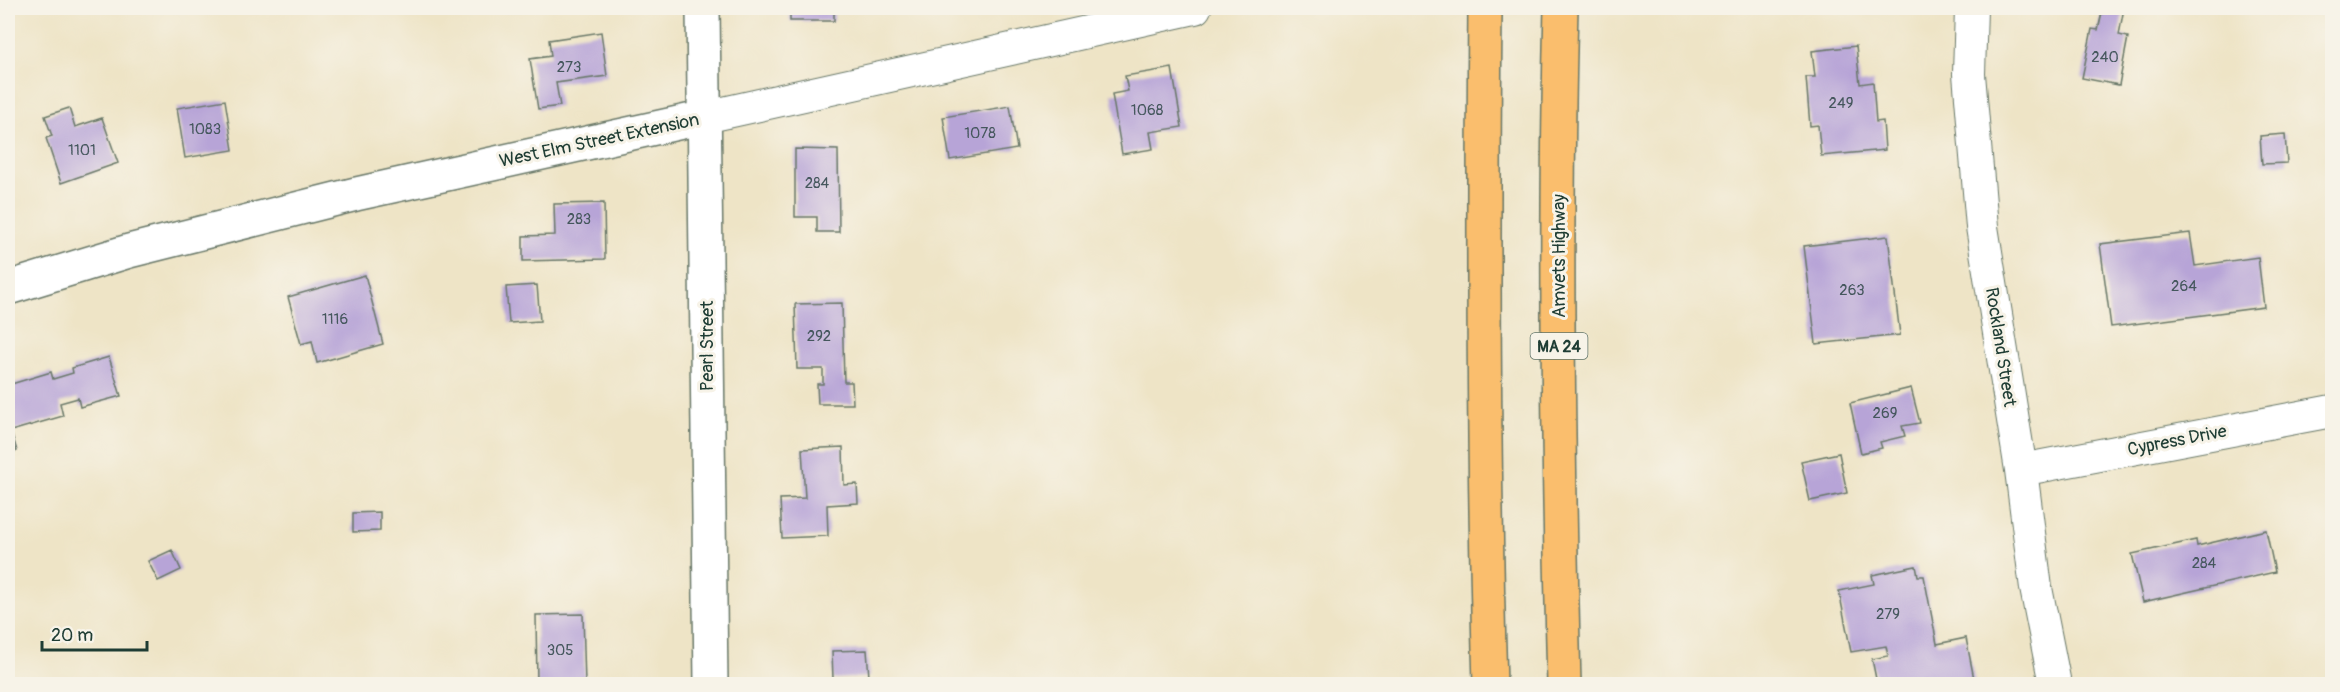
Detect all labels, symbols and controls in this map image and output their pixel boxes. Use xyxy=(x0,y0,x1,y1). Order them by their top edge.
house number: 240 xyxy=(2091,48,2119,67)
house number: 273 xyxy=(557,58,581,77)
house number: 249 xyxy=(1829,94,1853,113)
house number: 1068 xyxy=(1131,101,1164,120)
street label: West Elm Street Extension xyxy=(497,108,701,173)
house number: 1083 xyxy=(189,120,221,139)
house number: 1078 xyxy=(964,124,996,143)
house number: 1101 xyxy=(68,141,96,160)
house number: 284 xyxy=(805,174,830,193)
street label: Amvets Highway xyxy=(1548,194,1571,318)
house number: 283 xyxy=(567,210,591,229)
house number: 264 xyxy=(2171,277,2197,296)
house number: 263 xyxy=(1839,281,1865,300)
street label: Rockland Street xyxy=(1980,286,2021,409)
street label: Pearl Street xyxy=(696,300,719,391)
house number: 1116 xyxy=(322,310,348,329)
house number: 292 xyxy=(807,327,831,346)
road number: MA 24 xyxy=(1530,333,1588,359)
house number: 269 xyxy=(1873,404,1897,423)
street label: Cypress Drive xyxy=(2125,420,2229,461)
house number: 284 xyxy=(2192,554,2217,573)
house number: 279 xyxy=(1876,605,1900,624)
scale bar xyxy=(42,614,147,652)
text: 20 m xyxy=(51,624,93,647)
house number: 305 xyxy=(547,641,573,660)

